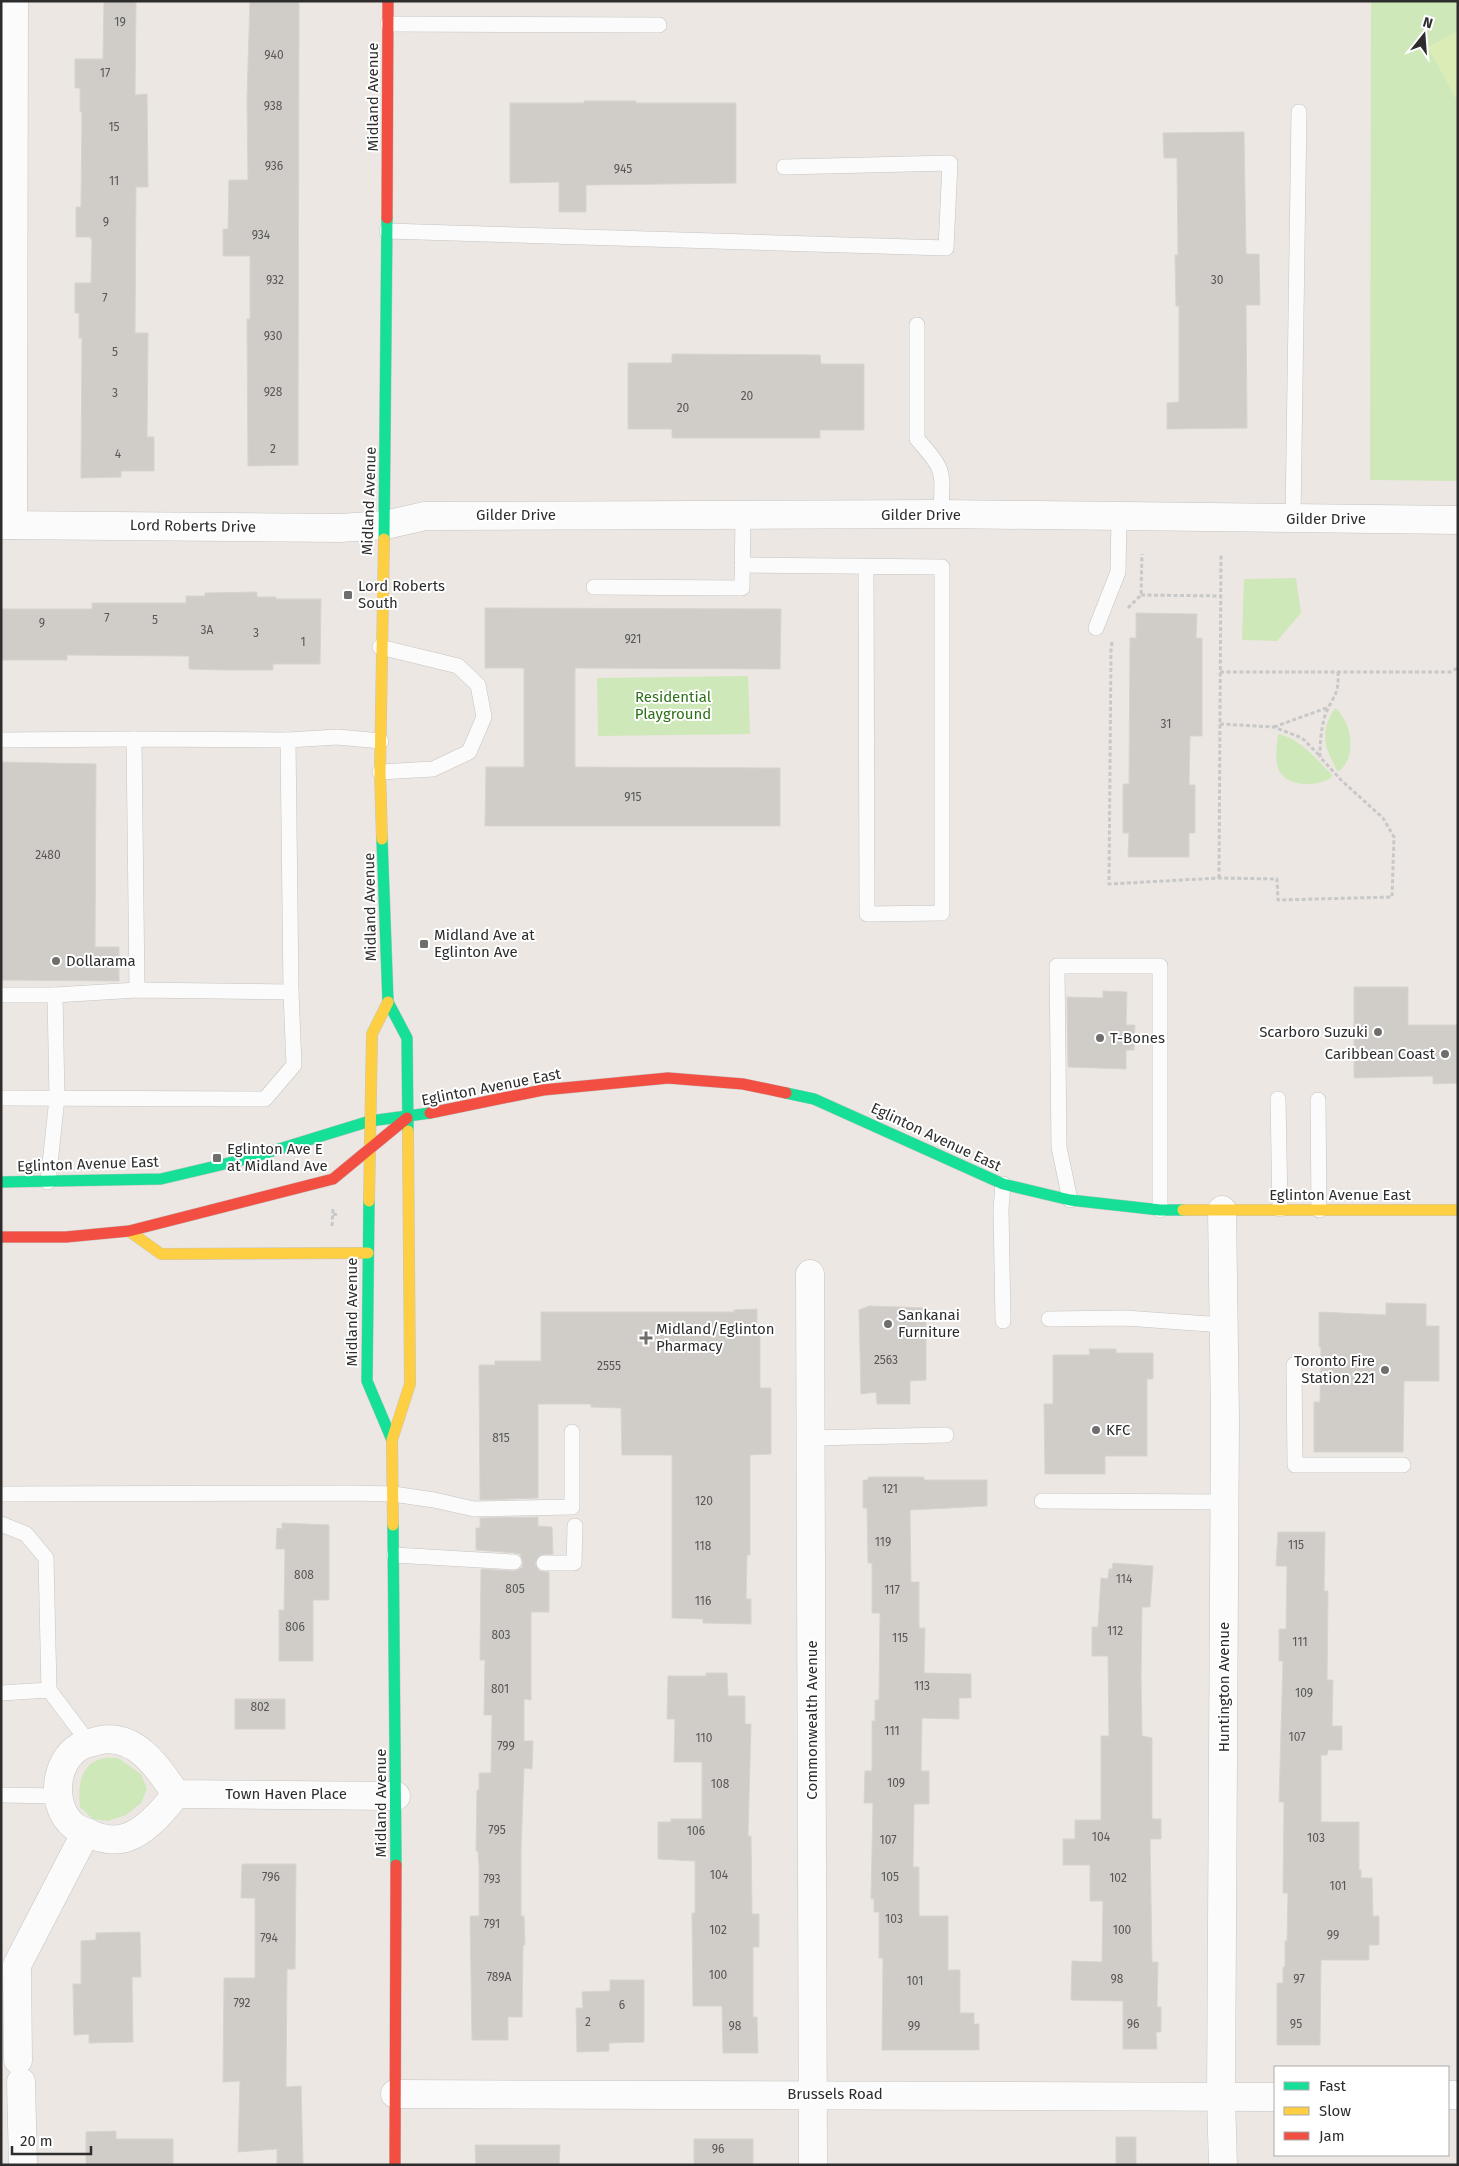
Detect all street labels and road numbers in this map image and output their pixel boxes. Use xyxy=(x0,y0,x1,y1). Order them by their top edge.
street label: Midland Avenue xyxy=(364,43,382,151)
street label: Midland Avenue xyxy=(358,446,380,556)
street label: Gilder Drive xyxy=(476,506,556,524)
street label: Gilder Drive xyxy=(881,506,961,524)
street label: Gilder Drive xyxy=(1286,510,1366,528)
street label: Lord Roberts Drive xyxy=(130,516,256,536)
street label: Midland Avenue xyxy=(360,852,380,962)
street label: Eglinton Avenue East xyxy=(420,1065,563,1109)
street label: Eglinton Avenue East xyxy=(868,1099,1005,1175)
street label: Eglinton Avenue East xyxy=(17,1153,160,1175)
street label: Eglinton Avenue East xyxy=(1269,1186,1411,1204)
street label: Midland Avenue xyxy=(343,1258,361,1366)
street label: Huntington Avenue xyxy=(1215,1622,1233,1752)
street label: Commonwealth Avenue xyxy=(803,1640,821,1800)
street label: Midland Avenue xyxy=(372,1749,390,1857)
street label: Town Haven Place xyxy=(225,1785,347,1803)
street label: Brussels Road xyxy=(787,2085,883,2103)

